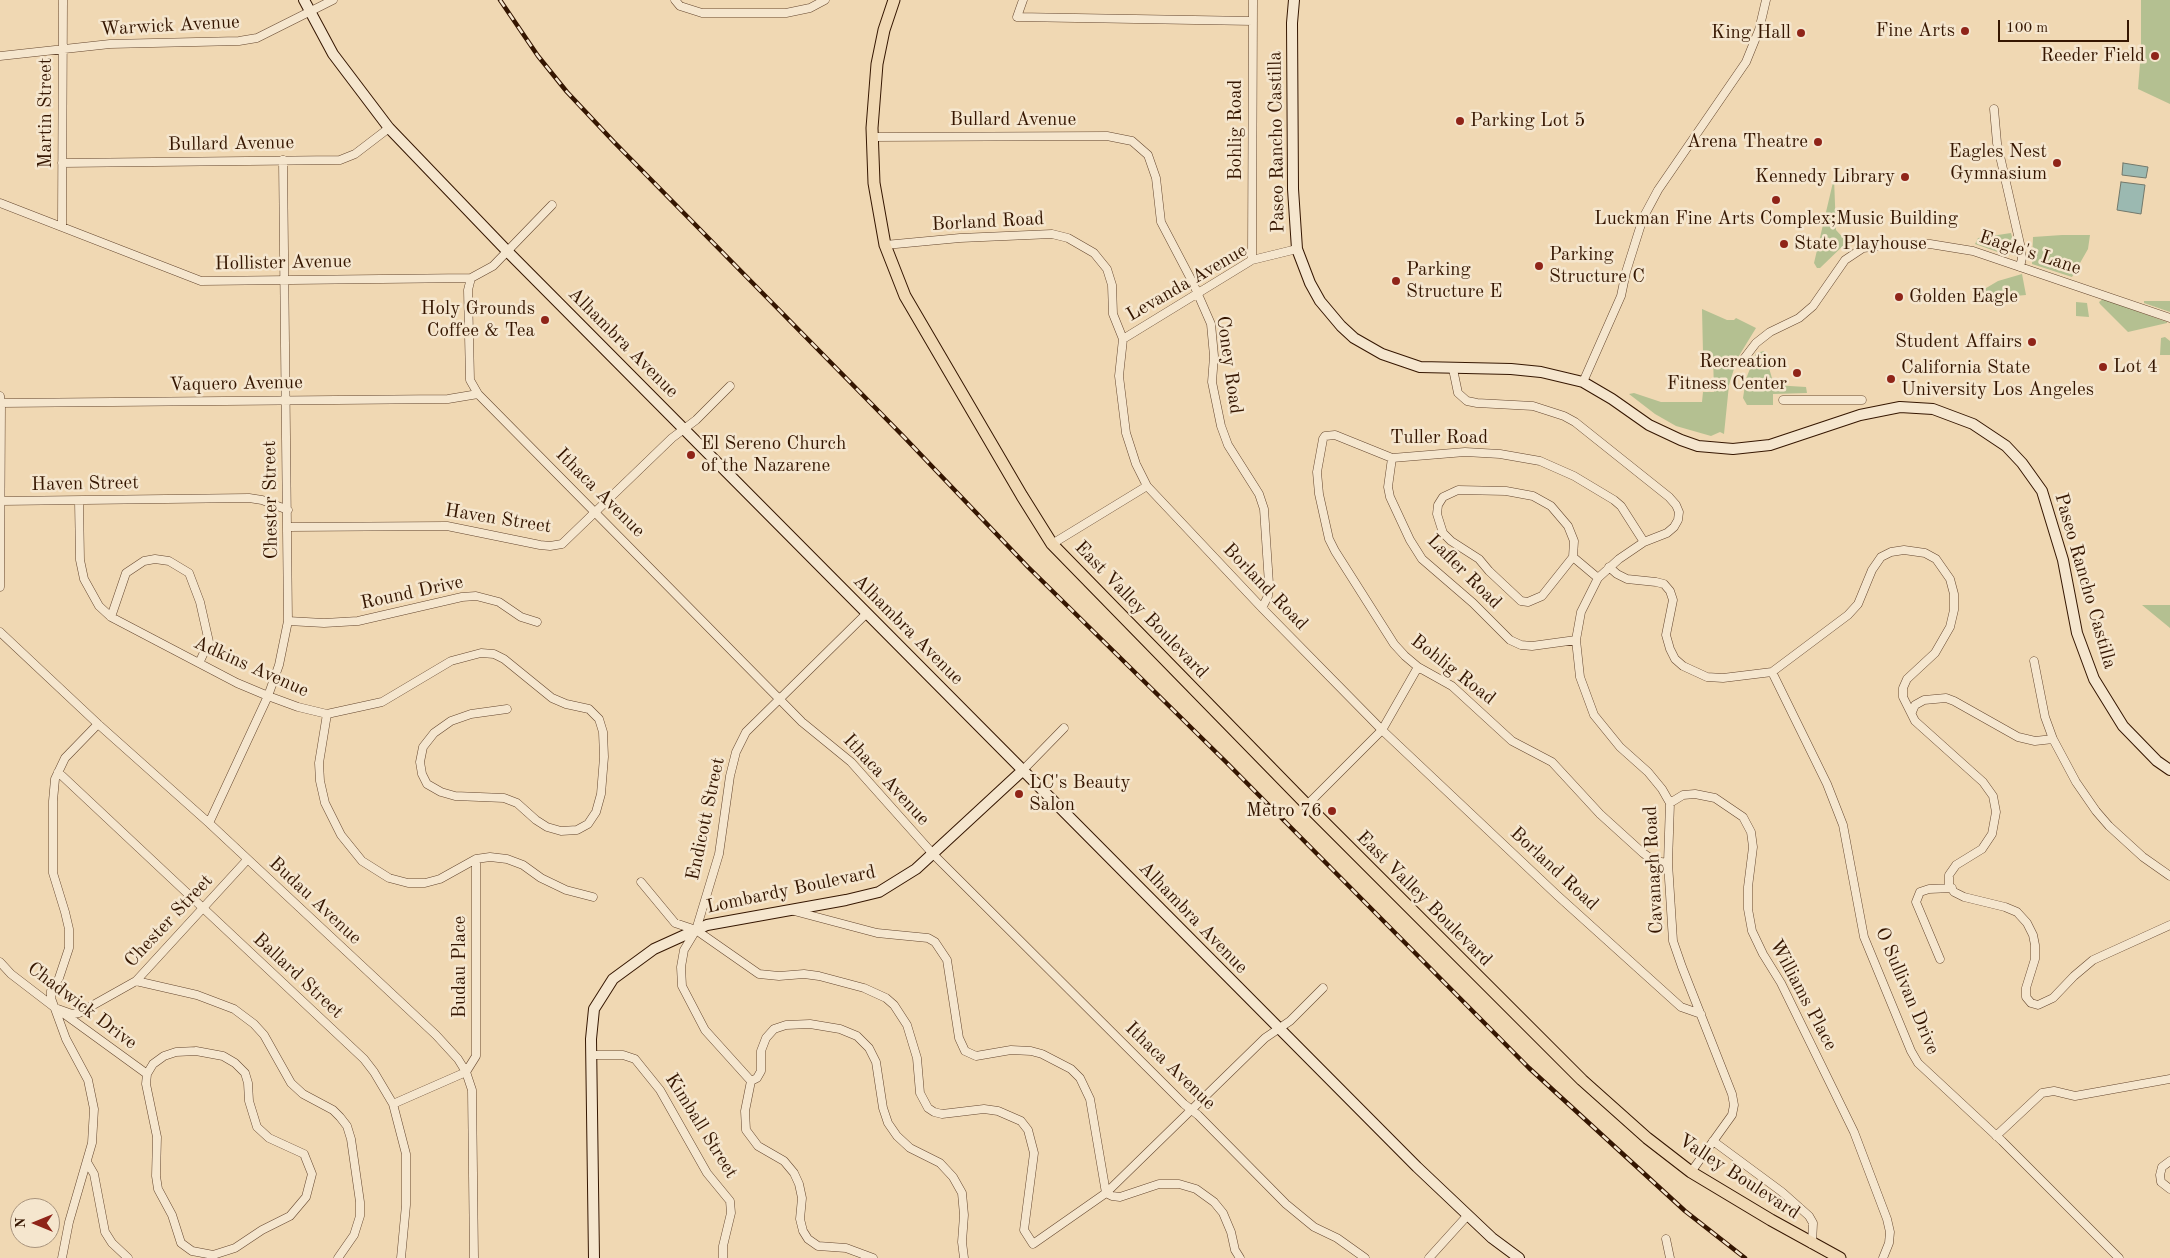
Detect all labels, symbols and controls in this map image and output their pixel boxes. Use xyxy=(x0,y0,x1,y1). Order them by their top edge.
scale bar xyxy=(2000,10,2131,42)
street label: Warwick Avenue xyxy=(100,11,240,41)
place label: Fine Arts xyxy=(1876,20,1955,42)
text: 100 m xyxy=(2006,21,2048,36)
place label: King Hall xyxy=(1711,22,1791,44)
marker: Fine Arts xyxy=(1959,25,1971,37)
marker: King Hall xyxy=(1795,27,1807,39)
place label: Reeder Field xyxy=(2040,45,2145,67)
marker: Reeder Field xyxy=(2149,50,2161,62)
street label: Paseo Rancho Castilla xyxy=(1264,51,1290,233)
street label: Martin Street xyxy=(35,58,57,168)
street label: Bohlig Road xyxy=(1225,79,1247,181)
street label: Bullard Avenue xyxy=(950,109,1076,131)
place label: Parking Lot 5 xyxy=(1470,110,1585,132)
marker: Parking Lot 5 xyxy=(1454,115,1466,127)
street label: Bullard Avenue xyxy=(168,131,294,157)
place label: Arena Theatre xyxy=(1687,131,1808,153)
marker: Arena Theatre xyxy=(1812,136,1824,148)
place label: Eagles Nest Gymnasium xyxy=(1949,141,2047,185)
marker: Eagles Nest Gymnasium xyxy=(2051,157,2063,169)
place label: Kennedy Library xyxy=(1755,166,1895,188)
marker: Kennedy Library xyxy=(1899,171,1911,183)
marker: Luckman Fine Arts Complex;Music Building xyxy=(1770,194,1782,206)
street label: Borland Road xyxy=(931,208,1045,236)
place label: Luckman Fine Arts Complex;Music Building xyxy=(1594,208,1958,230)
street label: Eagle's Lane xyxy=(1976,226,2084,280)
place label: State Playhouse xyxy=(1794,233,1927,255)
marker: State Playhouse xyxy=(1778,238,1790,250)
street label: Levanda Avenue xyxy=(1123,239,1251,327)
place label: Parking Structure C xyxy=(1549,244,1645,288)
street label: Hollister Avenue xyxy=(214,250,352,276)
place label: Parking Structure E xyxy=(1406,259,1502,303)
marker: Parking Structure C xyxy=(1533,260,1545,272)
marker: Parking Structure E xyxy=(1390,275,1402,287)
street label: Alhambra Avenue xyxy=(563,283,683,403)
place label: Golden Eagle xyxy=(1909,286,2018,308)
marker: Golden Eagle xyxy=(1893,291,1905,303)
place label: Holy Grounds Coffee & Tea xyxy=(421,298,535,342)
marker: Holy Grounds Coffee & Tea xyxy=(539,314,551,326)
street label: Coney Road xyxy=(1211,314,1247,416)
place label: Student Affairs xyxy=(1895,331,2022,353)
marker: Student Affairs xyxy=(2026,336,2038,348)
place label: Recreation Fitness Center xyxy=(1667,351,1787,395)
place label: Lot 4 xyxy=(2113,356,2158,378)
place label: California State University Los Angeles xyxy=(1901,357,2094,401)
marker: Lot 4 xyxy=(2097,361,2109,373)
marker: Recreation Fitness Center xyxy=(1791,367,1803,379)
street label: Vaquero Avenue xyxy=(169,371,303,397)
marker: California State University Los Angeles xyxy=(1885,373,1897,385)
street label: Tuller Road xyxy=(1390,427,1488,449)
place label: El Sereno Church of the Nazarene xyxy=(701,433,846,477)
street label: Chester Street xyxy=(259,440,283,560)
street label: Ithaca Avenue xyxy=(551,444,649,542)
marker: El Sereno Church of the Nazarene xyxy=(685,449,697,461)
street label: Haven Street xyxy=(31,472,139,496)
street label: Paseo Rancho Castilla xyxy=(2049,491,2121,671)
street label: Haven Street xyxy=(443,499,553,539)
street label: Lafler Road xyxy=(1422,530,1506,614)
street label: East Valley Boulevard xyxy=(1069,536,1213,684)
street label: Borland Road xyxy=(1218,539,1312,635)
street label: Alhambra Avenue xyxy=(848,570,968,690)
street label: Round Drive xyxy=(359,571,465,615)
street label: Bohlig Road xyxy=(1406,630,1500,710)
street label: Adkins Avenue xyxy=(190,631,312,703)
street label: Ithaca Avenue xyxy=(838,729,934,831)
street label: Endicott Street xyxy=(682,755,730,883)
place label: LC's Beauty Salon xyxy=(1029,772,1131,816)
marker: LC's Beauty Salon xyxy=(1013,788,1025,800)
place label: Metro 76 xyxy=(1246,800,1322,822)
marker: Metro 76 xyxy=(1326,805,1338,817)
street label: Cavanagh Road xyxy=(1639,805,1669,935)
street label: Borland Road xyxy=(1505,822,1603,916)
street label: East Valley Boulevard xyxy=(1351,826,1497,972)
street label: Budau Avenue xyxy=(264,852,366,950)
street label: Alhambra Avenue xyxy=(1134,857,1252,979)
street label: Lombardy Boulevard xyxy=(704,861,878,919)
street label: Chester Street xyxy=(120,870,218,972)
street label: Budau Place xyxy=(449,916,471,1018)
street label: O Sullivan Drive xyxy=(1870,924,1944,1058)
street label: Ballard Street xyxy=(248,928,348,1024)
street label: Williams Place xyxy=(1764,936,1842,1054)
street label: Chadwick Drive xyxy=(23,957,141,1055)
street label: Ithaca Avenue xyxy=(1120,1017,1220,1115)
street label: Kimball Street xyxy=(660,1069,742,1183)
street label: Valley Boulevard xyxy=(1674,1129,1804,1225)
north arrow xyxy=(10,1198,60,1248)
text: N xyxy=(14,1218,28,1228)

